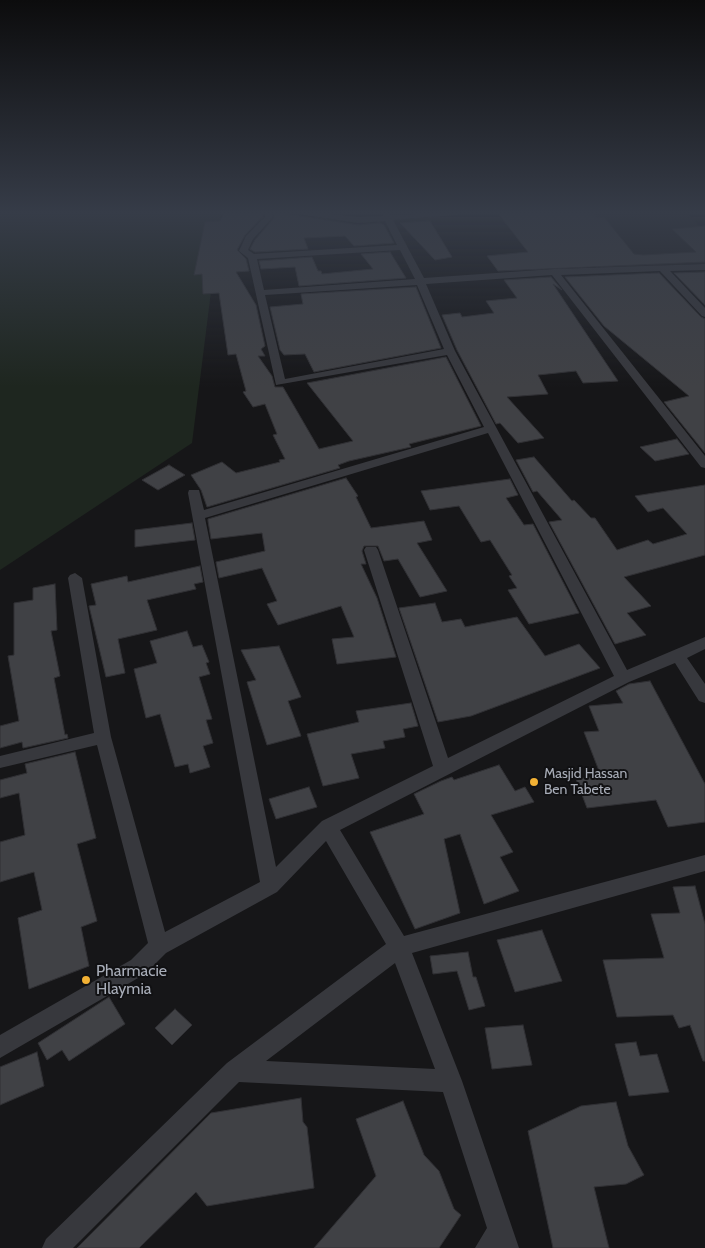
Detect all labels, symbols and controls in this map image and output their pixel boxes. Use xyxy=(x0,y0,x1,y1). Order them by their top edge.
place label: Masjid Hassan Ben Tabete xyxy=(544,766,627,799)
marker: Masjid Hassan Ben Tabete xyxy=(528,776,540,788)
place label: Pharmacie Hlaymia xyxy=(96,961,167,999)
marker: Pharmacie Hlaymia xyxy=(80,974,92,986)

